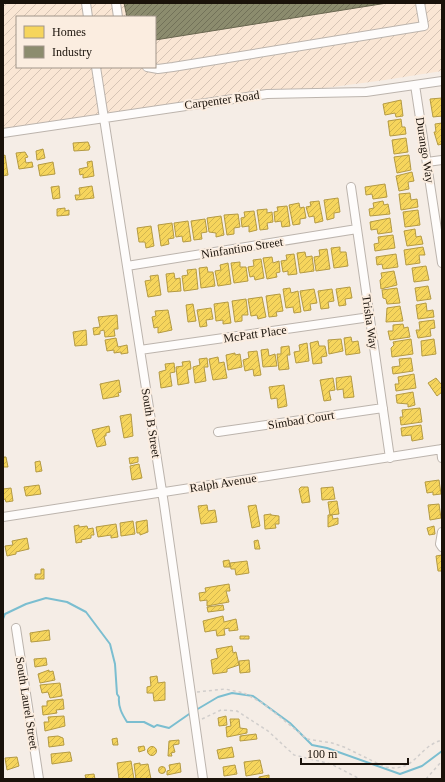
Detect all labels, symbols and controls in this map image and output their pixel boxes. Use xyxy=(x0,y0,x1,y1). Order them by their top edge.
legend xyxy=(16,16,156,68)
text: Homes xyxy=(52,25,86,39)
text: Industry xyxy=(52,45,92,59)
street label: Carpenter Road xyxy=(184,88,260,112)
street label: Durango Way xyxy=(413,116,437,184)
street label: Ninfantino Street xyxy=(200,234,285,261)
street label: Trisha Way xyxy=(359,294,381,350)
street label: McPatt Place xyxy=(223,323,287,345)
street label: South B Street xyxy=(139,387,163,459)
street label: Simbad Court xyxy=(267,408,336,432)
street label: Ralph Avenue xyxy=(189,471,257,495)
street label: South Laurel Street xyxy=(13,656,41,751)
scale bar xyxy=(301,740,408,766)
text: 100 m xyxy=(307,747,338,761)

